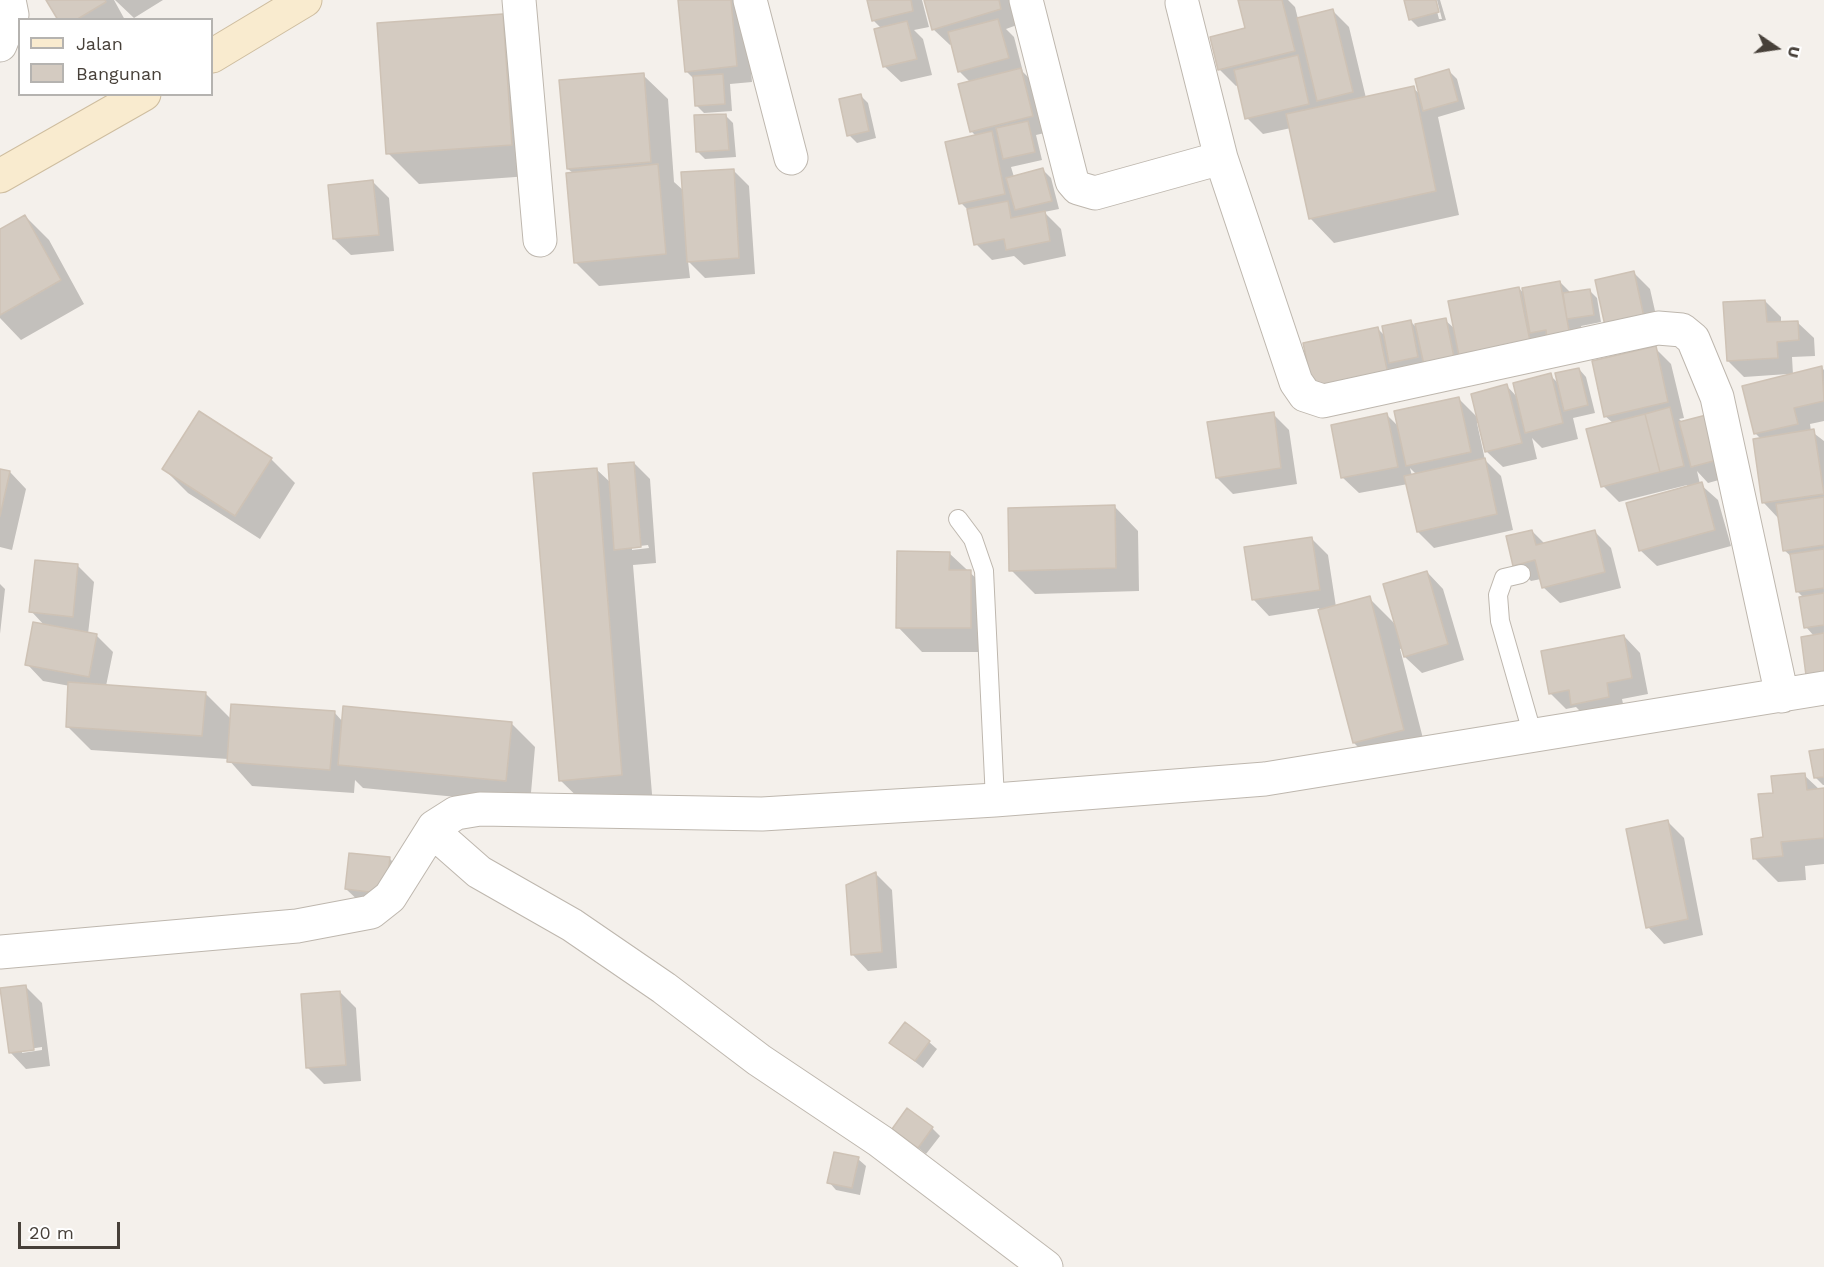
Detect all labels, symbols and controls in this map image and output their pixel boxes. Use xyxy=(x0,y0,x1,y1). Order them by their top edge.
legend xyxy=(18,18,213,96)
north arrow xyxy=(1746,18,1806,78)
text: Jalan xyxy=(76,33,123,54)
text: U xyxy=(1783,44,1805,60)
text: Bangunan xyxy=(76,63,162,84)
scale bar xyxy=(21,1210,123,1248)
text: 20 m xyxy=(29,1222,74,1243)

